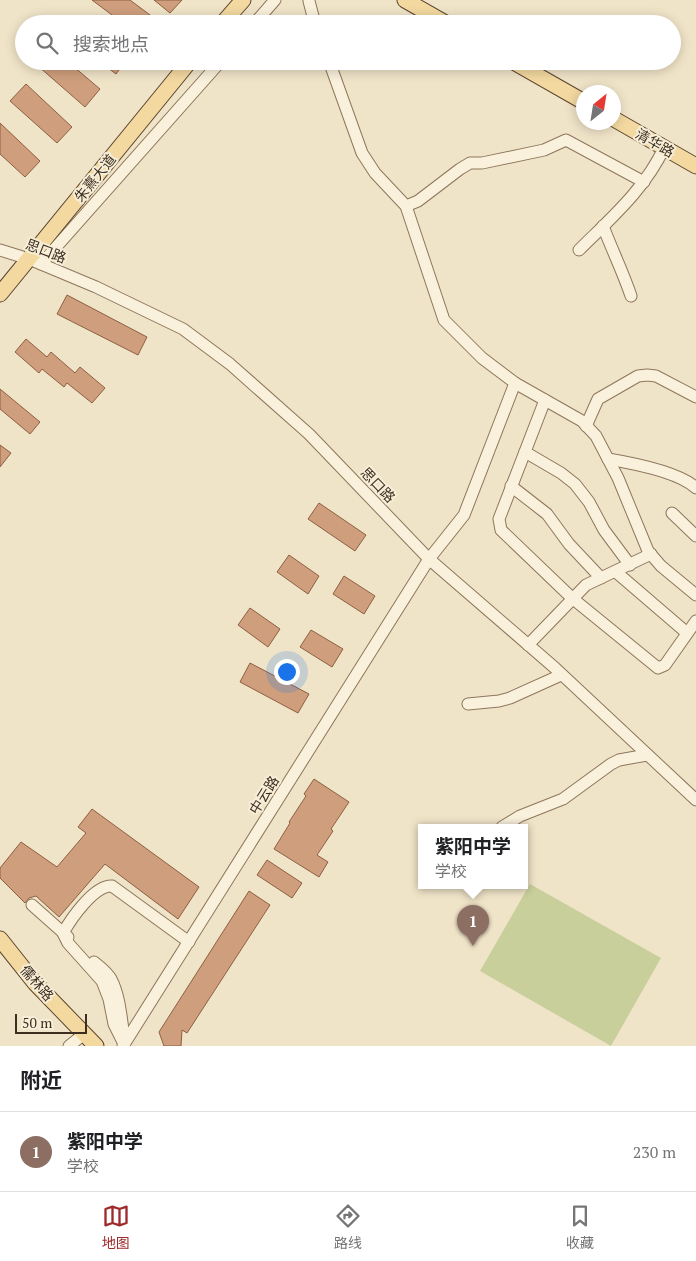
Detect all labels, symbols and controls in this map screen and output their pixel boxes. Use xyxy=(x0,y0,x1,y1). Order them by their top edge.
search box xyxy=(15,15,681,70)
icon: search xyxy=(33,29,61,57)
text: 搜索地点 xyxy=(73,31,149,56)
north arrow xyxy=(576,85,621,130)
street label: 清华路 xyxy=(632,124,678,161)
street label: 朱熹大道 xyxy=(70,150,120,205)
street label: 思口路 xyxy=(23,234,69,267)
street label: 思口路 xyxy=(357,463,400,506)
your location xyxy=(274,659,300,685)
street label: 中云路 xyxy=(244,772,283,818)
popup xyxy=(418,824,528,889)
text: 紫阳中学 xyxy=(435,833,511,858)
text: 学校 xyxy=(435,860,467,882)
pin: 1 xyxy=(457,905,489,946)
street label: 儒林路 xyxy=(16,961,58,1005)
scale bar xyxy=(15,1011,88,1034)
text: 50 m xyxy=(22,1013,52,1032)
text: 附近 xyxy=(20,1066,62,1094)
text: 紫阳中学 xyxy=(67,1128,143,1153)
text: 1 xyxy=(31,1141,41,1163)
text: 230 m xyxy=(633,1141,676,1163)
text: 学校 xyxy=(67,1155,99,1177)
tab: 地图 xyxy=(102,1202,130,1252)
tab: 路线 xyxy=(334,1202,362,1252)
tab: 收藏 xyxy=(566,1202,594,1252)

